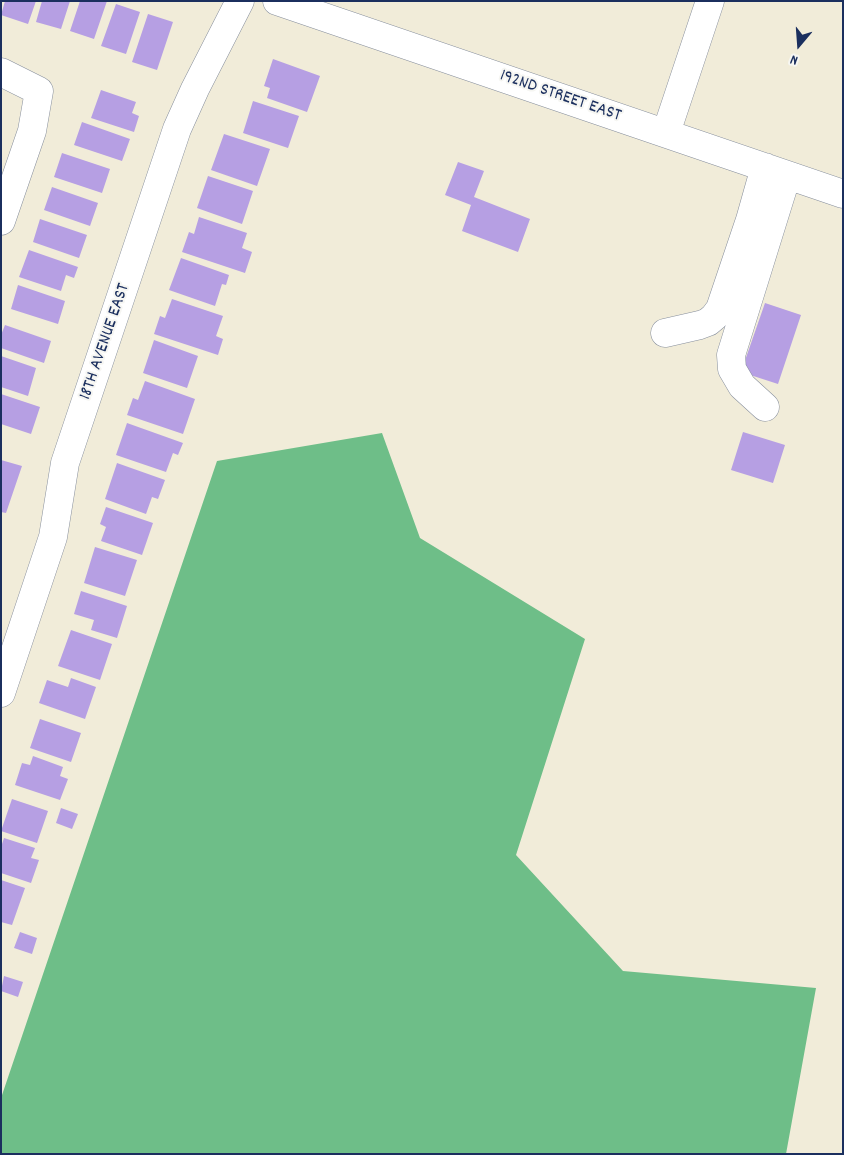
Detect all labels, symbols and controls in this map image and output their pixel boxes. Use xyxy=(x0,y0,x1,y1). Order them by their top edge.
north arrow xyxy=(774,20,824,70)
text: N xyxy=(788,49,801,70)
street label: 192ND STREET EAST xyxy=(496,66,624,128)
street label: 18TH AVENUE EAST xyxy=(76,281,136,403)

